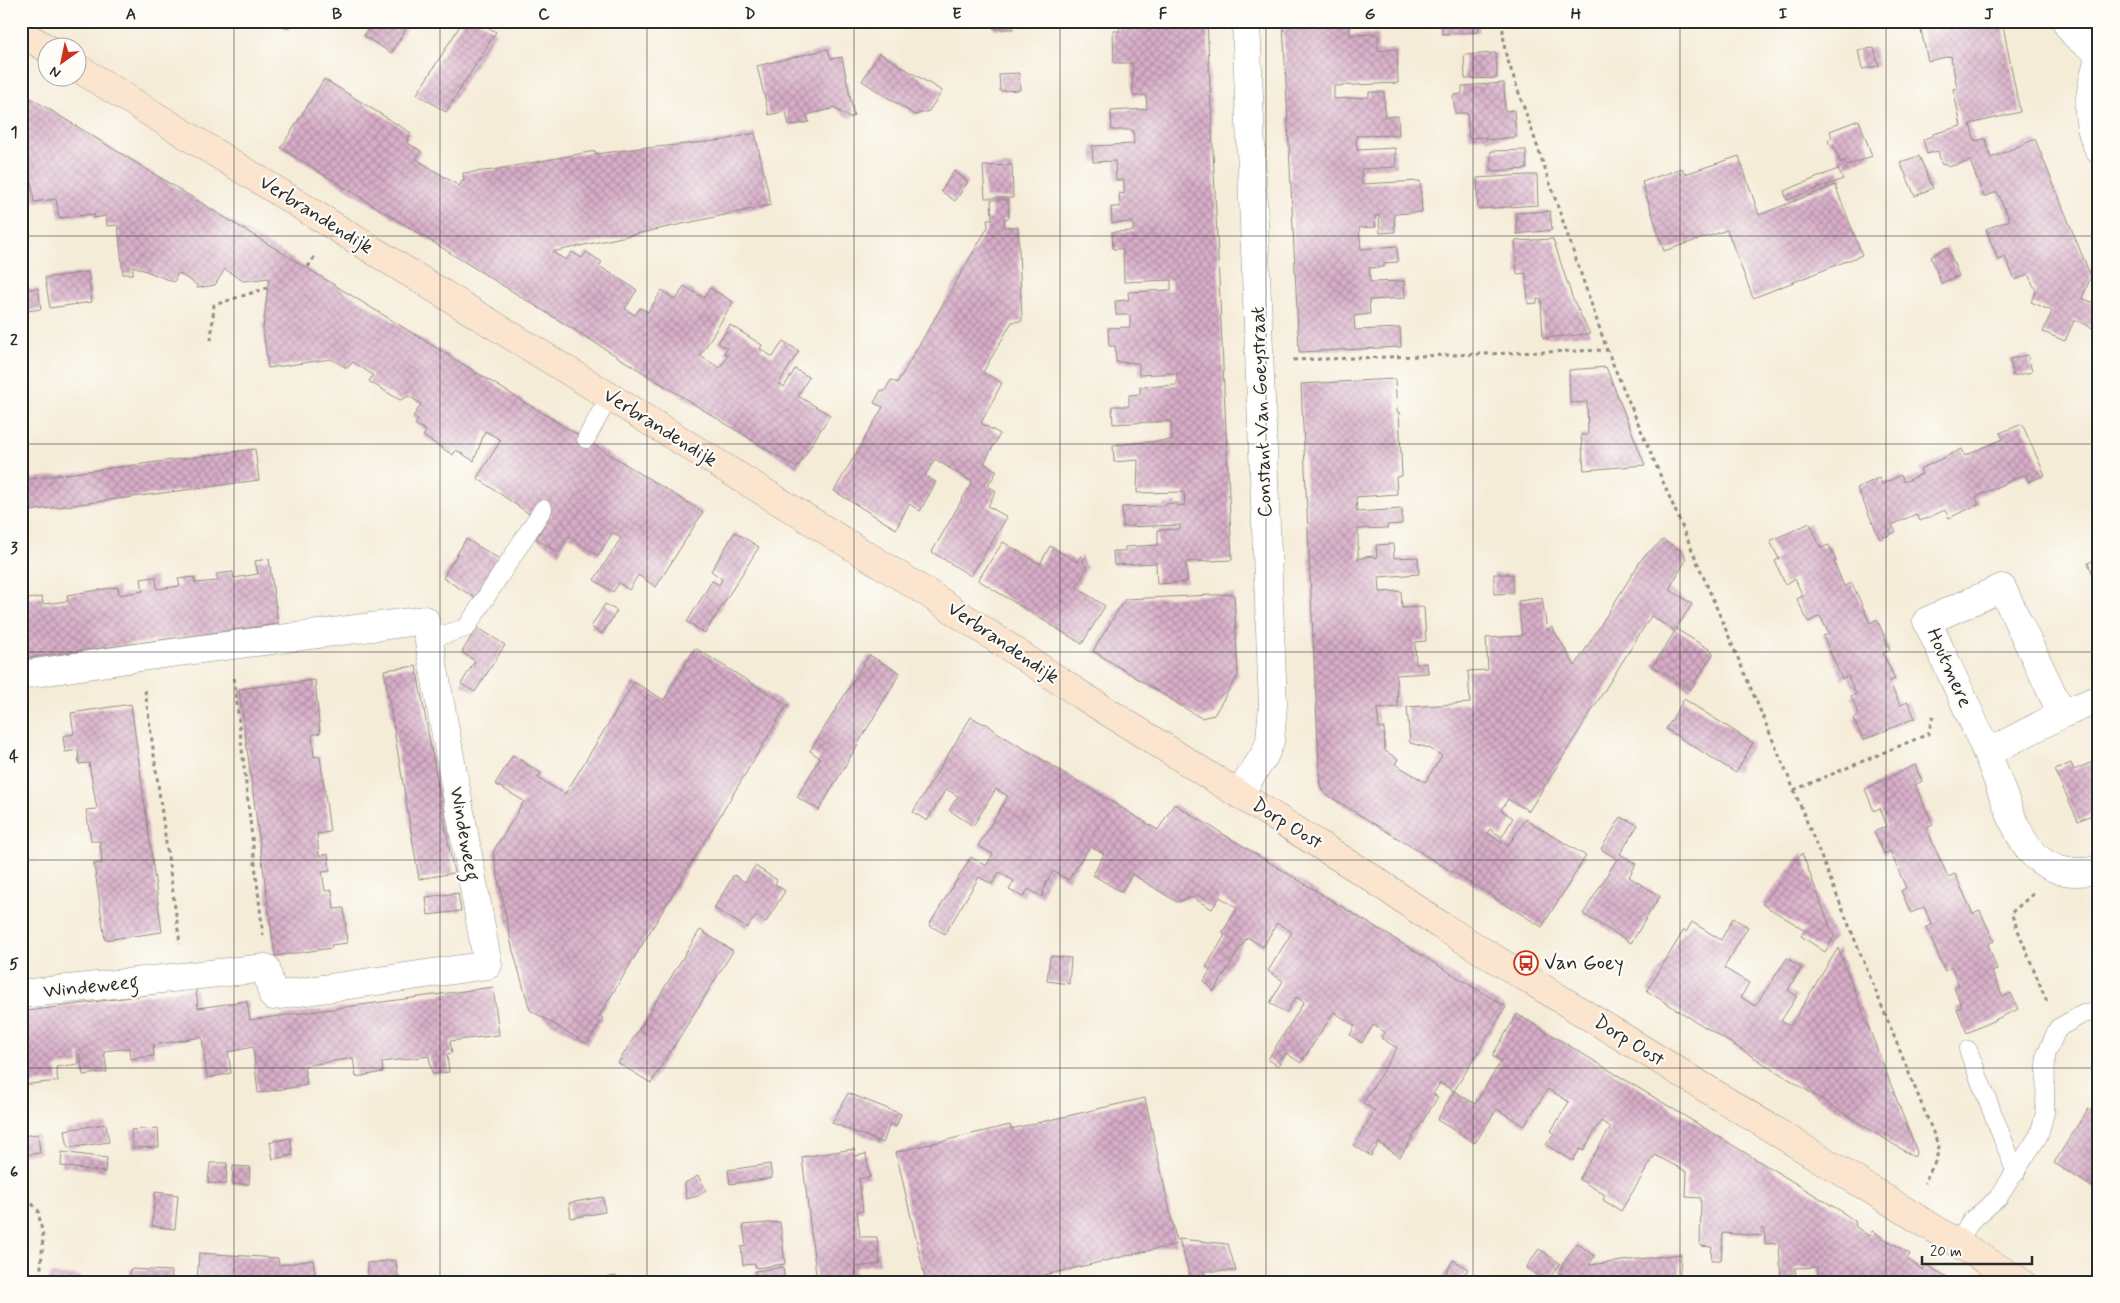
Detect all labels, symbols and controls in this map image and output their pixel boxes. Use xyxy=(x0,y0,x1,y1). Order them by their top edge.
text: A xyxy=(126,4,136,25)
text: B xyxy=(332,4,342,25)
text: C xyxy=(538,4,550,25)
text: D xyxy=(744,4,756,25)
text: E xyxy=(952,4,962,25)
text: F xyxy=(1159,4,1168,25)
text: G xyxy=(1365,4,1376,25)
text: H xyxy=(1571,4,1582,25)
text: I xyxy=(1779,4,1788,25)
text: J xyxy=(1984,4,1994,25)
north arrow xyxy=(38,38,88,88)
text: N xyxy=(47,62,64,82)
text: 1 xyxy=(10,122,18,143)
street label: Verbrandendijk xyxy=(254,169,378,261)
street label: Constant Van Goeystraat xyxy=(1245,306,1279,518)
text: 2 xyxy=(10,330,18,351)
street label: Verbrandendijk xyxy=(598,382,722,474)
text: 3 xyxy=(10,538,18,559)
street label: Verbrandendijk xyxy=(942,596,1064,690)
street label: Houtmere xyxy=(1920,624,1978,712)
text: 4 xyxy=(9,746,19,767)
street label: Windeweeg xyxy=(440,785,486,884)
street label: Dorp Oost xyxy=(1247,792,1328,856)
bus stop icon: Van Goey xyxy=(1513,950,1539,976)
place label: Van Goey xyxy=(1544,950,1624,977)
text: 5 xyxy=(9,954,19,975)
street label: Windeweeg xyxy=(42,969,140,1007)
street label: Dorp Oost xyxy=(1589,1009,1670,1073)
text: 6 xyxy=(10,1162,18,1183)
scale bar xyxy=(1922,1233,2032,1265)
text: 20 m xyxy=(1930,1242,1962,1262)

